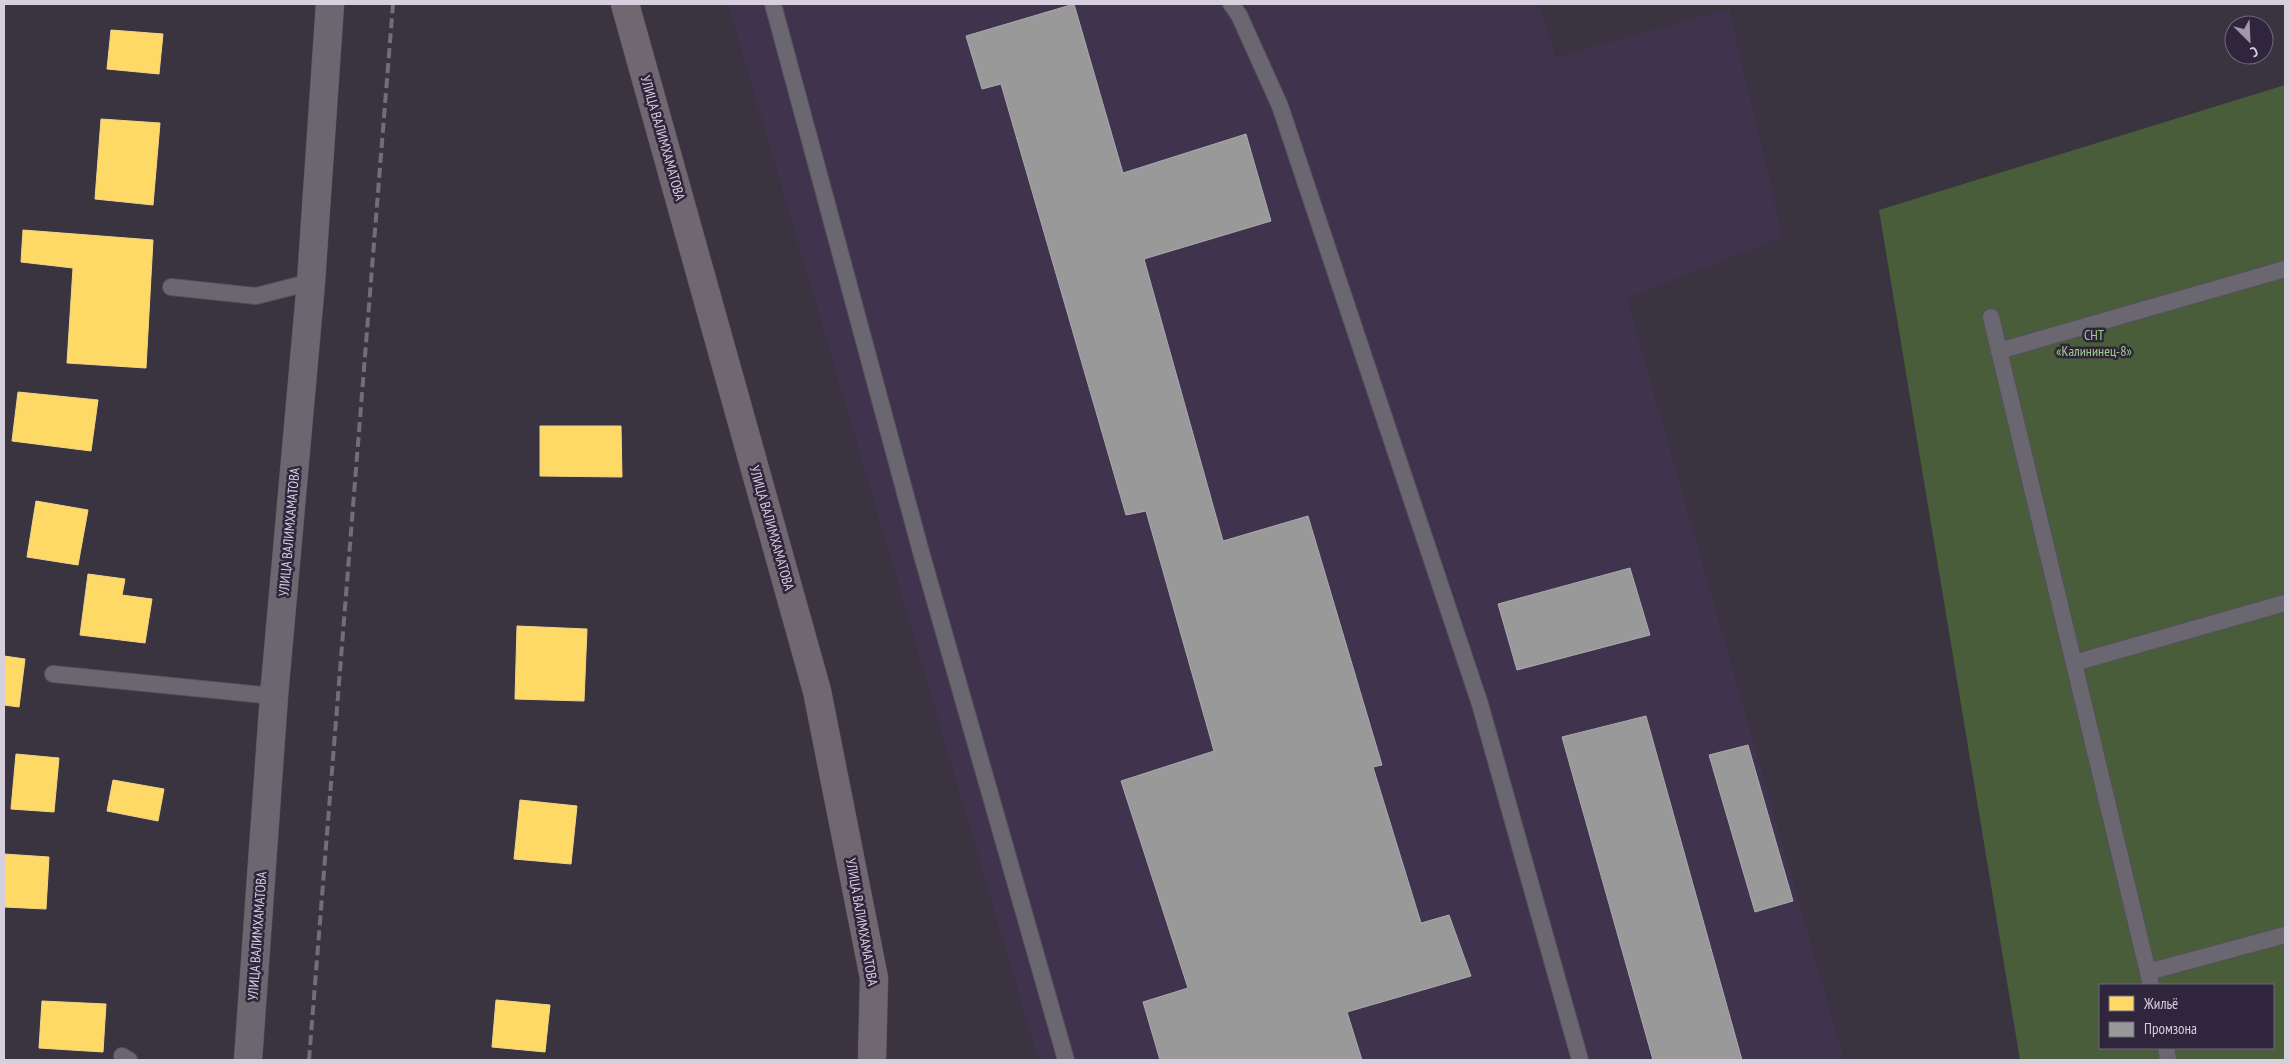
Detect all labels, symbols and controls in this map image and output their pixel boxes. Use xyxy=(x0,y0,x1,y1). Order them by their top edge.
north arrow xyxy=(2224,15,2274,65)
text: С xyxy=(2247,42,2261,62)
street label: УЛИЦА ВАЛИМХАМАТОВА xyxy=(637,73,690,203)
park label: СНТ «Калининец-8» xyxy=(2056,326,2132,360)
street label: УЛИЦА ВАЛИМХАМАТОВА xyxy=(746,463,799,593)
street label: УЛИЦА ВАЛИМХАМАТОВА xyxy=(274,466,304,597)
street label: УЛИЦА ВАЛИМХАМАТОВА xyxy=(842,857,882,988)
street label: УЛИЦА ВАЛИМХАМАТОВА xyxy=(244,871,271,1001)
legend xyxy=(2099,984,2274,1049)
text: Жильё xyxy=(2143,994,2178,1013)
text: Промзона xyxy=(2144,1019,2197,1038)

